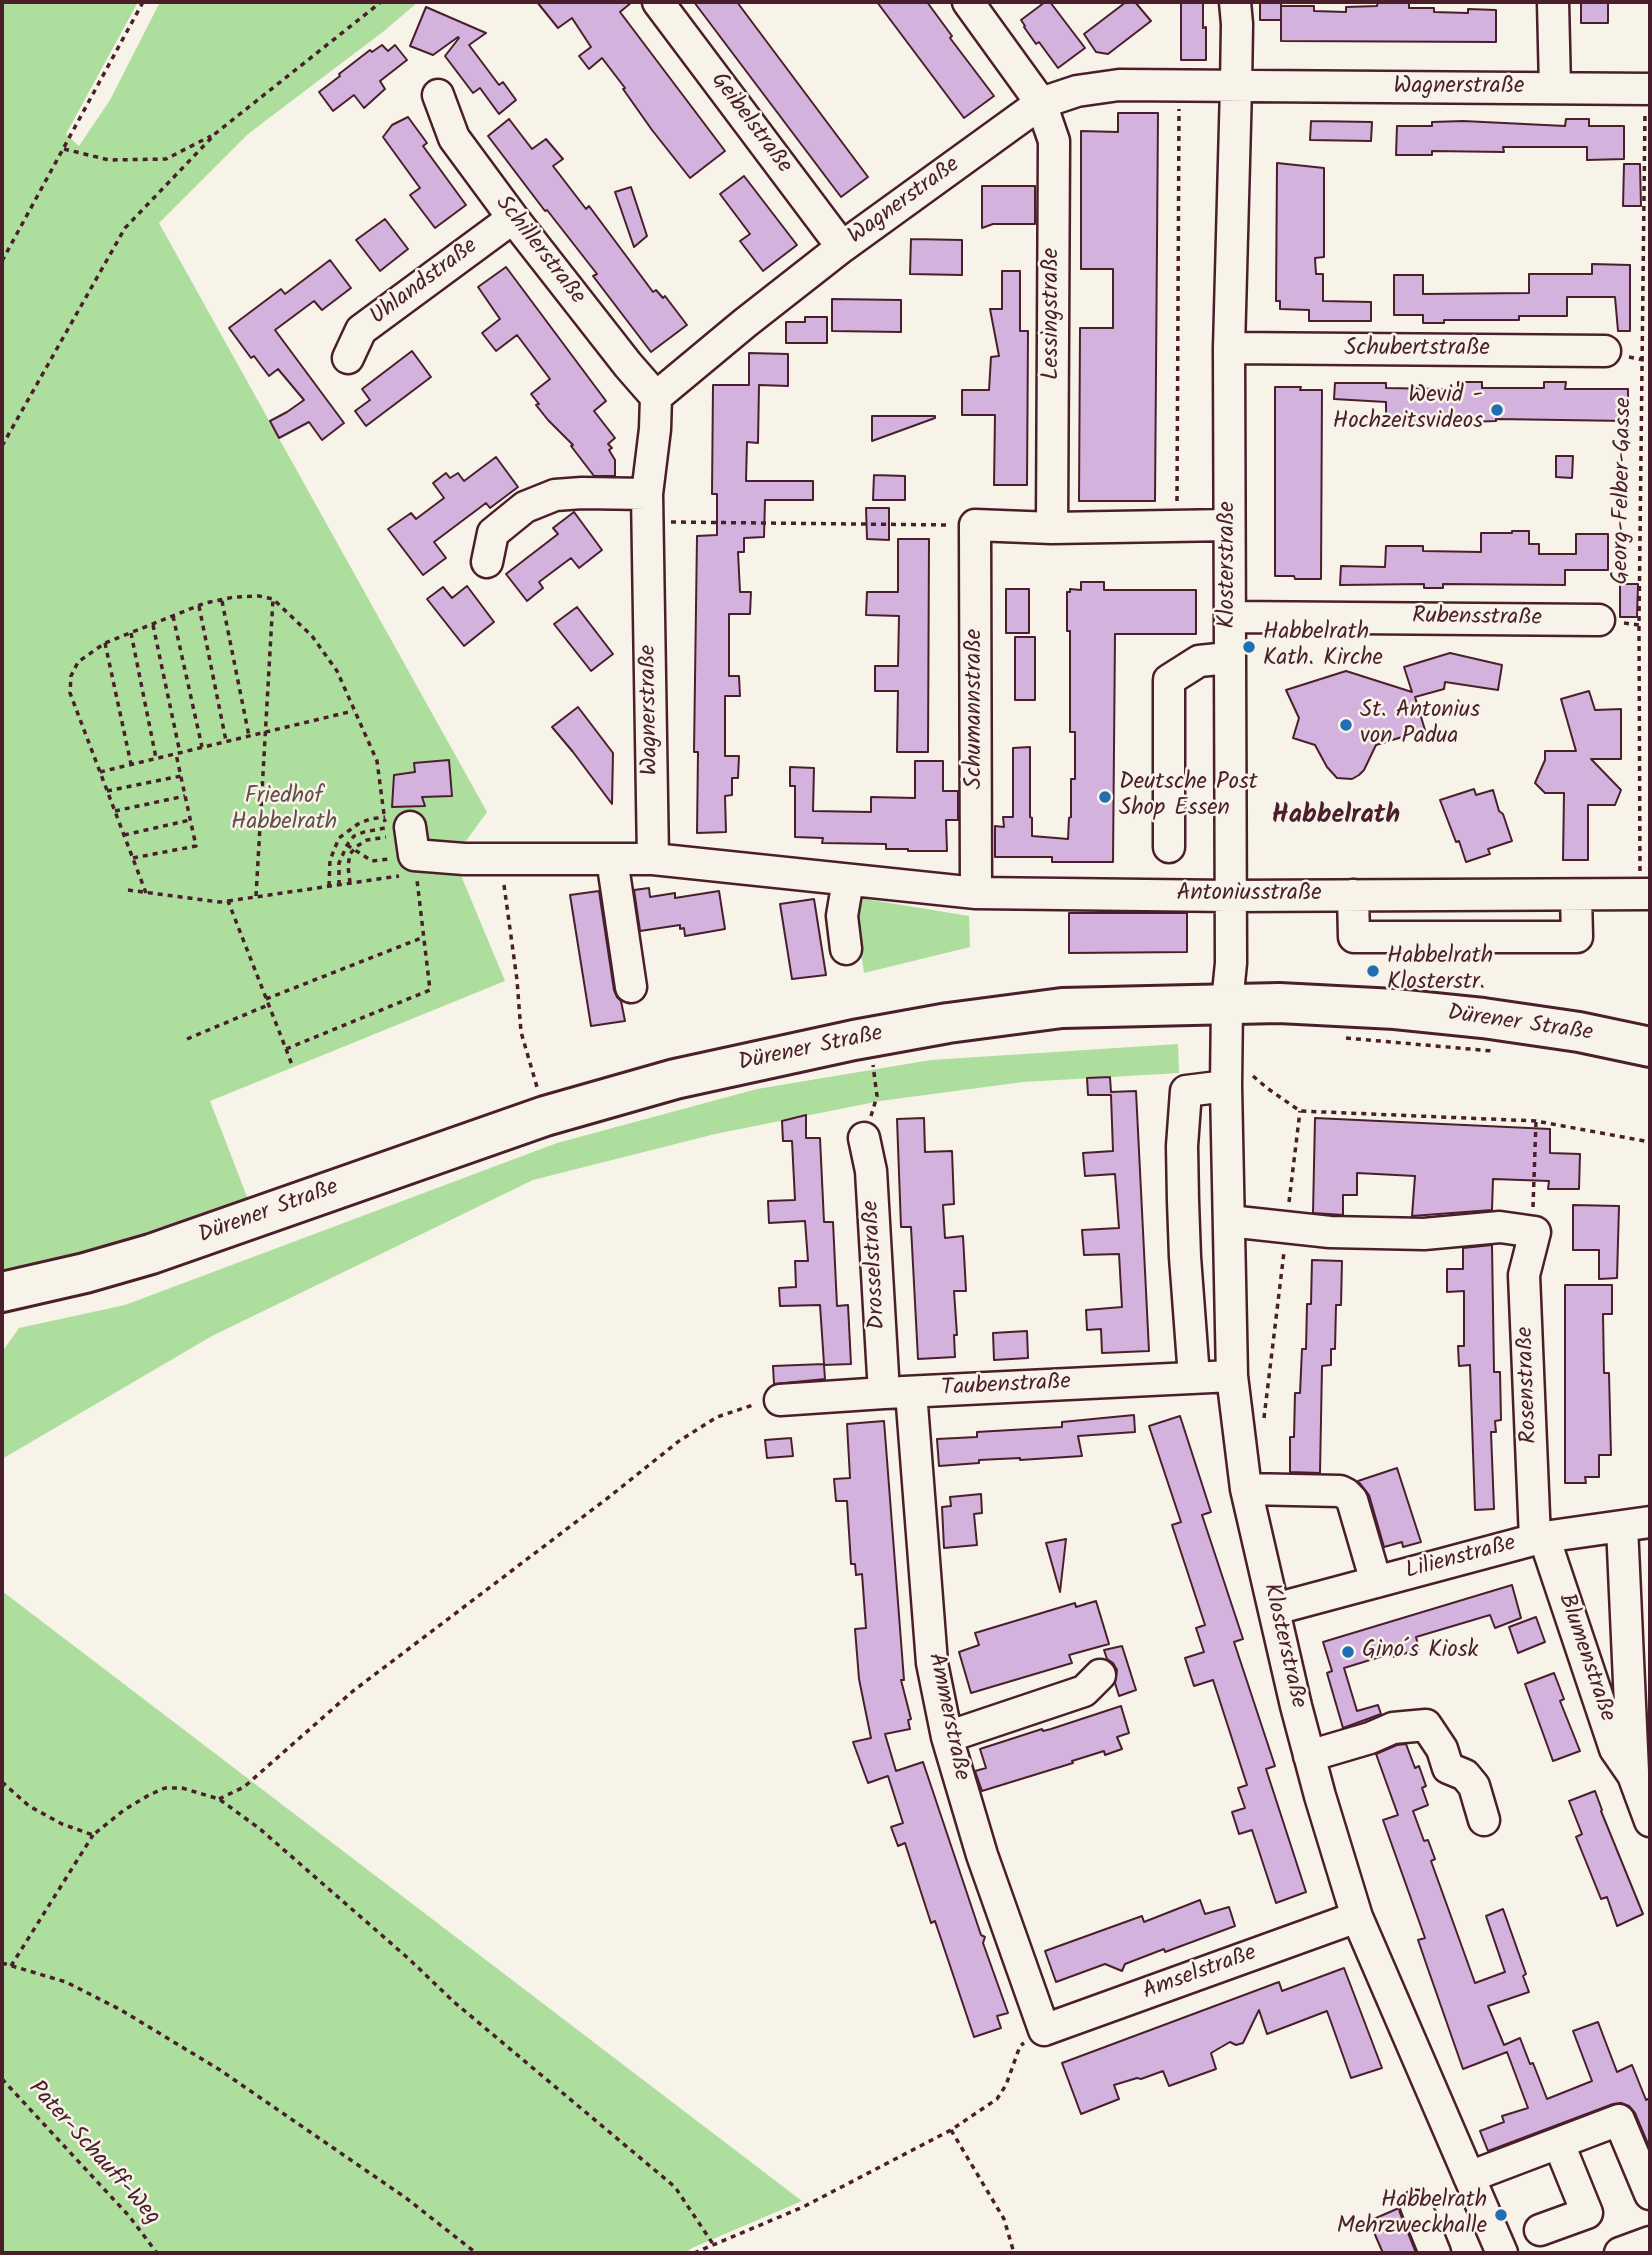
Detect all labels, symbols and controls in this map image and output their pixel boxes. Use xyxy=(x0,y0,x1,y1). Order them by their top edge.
street label: Geibelstraße xyxy=(703,68,797,180)
street label: Wagnerstraße xyxy=(1394,74,1524,102)
street label: Wagnerstraße xyxy=(844,152,966,252)
street label: Schillerstraße xyxy=(488,191,590,311)
street label: Uhlandstraße xyxy=(366,234,484,332)
street label: Lessingstraße xyxy=(1039,248,1067,380)
street label: Schubertstraße xyxy=(1344,336,1490,364)
place label: Wevid - Hochzeitsvideos xyxy=(1333,383,1483,437)
street label: Georg-Felber-Gasse xyxy=(1609,397,1639,585)
marker: Wevid - Hochzeitsvideos xyxy=(1489,402,1505,418)
street label: Klosterstraße xyxy=(1215,501,1243,629)
street label: Rubensstraße xyxy=(1412,604,1542,634)
place label: Habbelrath Kath. Kirche xyxy=(1263,620,1383,674)
street label: Schumannstraße xyxy=(962,629,990,789)
marker: Habbelrath Kath. Kirche xyxy=(1241,639,1257,655)
street label: Wagnerstraße xyxy=(636,644,666,776)
place label: St. Antonius von Padua xyxy=(1360,698,1480,752)
marker: St. Antonius von Padua xyxy=(1338,717,1354,733)
place label: Deutsche Post Shop Essen xyxy=(1119,770,1258,824)
park label: Friedhof Habbelrath xyxy=(231,784,337,838)
marker: Deutsche Post Shop Essen xyxy=(1097,789,1113,805)
district label: Habbelrath xyxy=(1272,802,1400,834)
street label: Antoniusstraße xyxy=(1176,881,1322,909)
place label: Habbelrath Klosterstr. xyxy=(1387,944,1493,998)
marker: Habbelrath Klosterstr. xyxy=(1365,963,1381,979)
street label: Dürener Straße xyxy=(1446,1001,1594,1049)
street label: Dürener Straße xyxy=(736,1021,886,1079)
street label: Dürener Straße xyxy=(195,1175,343,1251)
street label: Drosselstraße xyxy=(859,1200,893,1330)
street label: Rosenstraße xyxy=(1513,1326,1545,1444)
street label: Taubenstraße xyxy=(940,1370,1072,1404)
street label: Lilienstraße xyxy=(1403,1531,1519,1587)
street label: Klosterstraße xyxy=(1255,1581,1311,1711)
street label: Blumenstraße xyxy=(1550,1591,1620,1725)
place label: Gino´s Kiosk xyxy=(1362,1638,1478,1666)
marker: Gino´s Kiosk xyxy=(1340,1644,1356,1660)
street label: Ammerstraße xyxy=(920,1651,974,1783)
street label: Amselstraße xyxy=(1139,1941,1261,2007)
street label: Pater-Schauff-Weg xyxy=(21,2076,165,2232)
place label: Habbelrath Mehrzweckhalle xyxy=(1337,2188,1487,2242)
marker: Habbelrath Mehrzweckhalle xyxy=(1493,2207,1509,2223)

